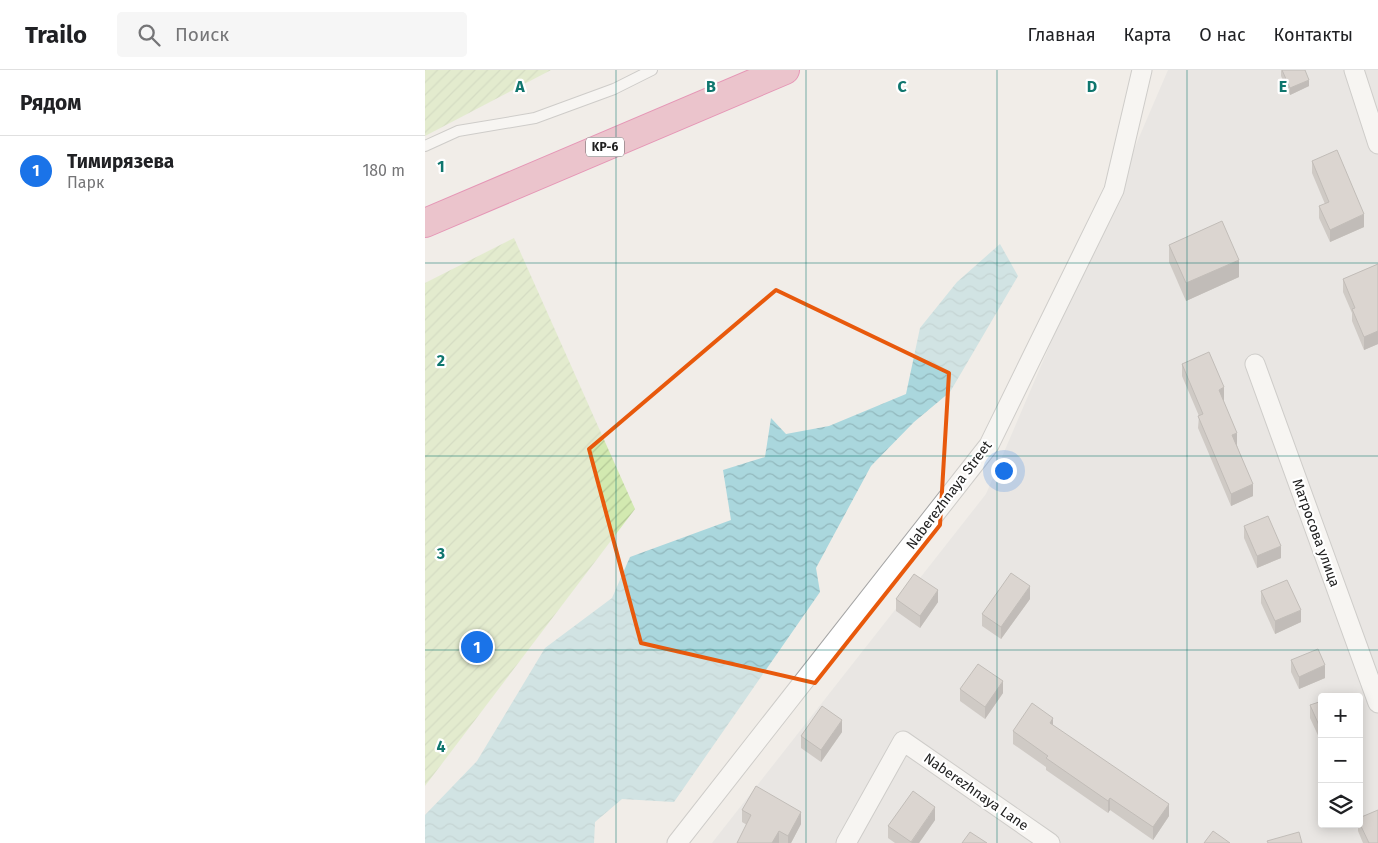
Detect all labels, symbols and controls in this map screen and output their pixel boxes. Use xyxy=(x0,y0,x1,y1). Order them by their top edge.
search box xyxy=(117,12,467,57)
text: Trailo xyxy=(25,21,87,49)
icon: search xyxy=(135,21,163,49)
text: Поиск xyxy=(175,23,229,46)
text: Главная xyxy=(1028,24,1096,46)
text: Карта xyxy=(1124,24,1171,46)
text: О нас xyxy=(1199,24,1246,46)
text: Контакты xyxy=(1274,24,1353,46)
text: A xyxy=(514,77,525,96)
text: B xyxy=(706,77,716,96)
text: C xyxy=(897,77,907,96)
text: D xyxy=(1087,77,1097,96)
text: E xyxy=(1279,77,1287,96)
text: Рядом xyxy=(20,90,81,116)
road number: KP-6 xyxy=(586,138,624,156)
text: Тимирязева xyxy=(67,150,174,173)
text: 1 xyxy=(437,157,445,176)
text: 1 xyxy=(32,161,40,180)
text: 180 m xyxy=(362,161,405,180)
text: Парк xyxy=(67,173,104,192)
text: 2 xyxy=(437,351,445,370)
street label: Naberezhnaya Street xyxy=(903,437,996,553)
your location xyxy=(991,458,1017,484)
street label: Матросова улица xyxy=(1289,477,1343,589)
text: 3 xyxy=(436,544,445,563)
pin: 1 xyxy=(461,628,493,666)
map controls xyxy=(1318,693,1363,828)
button: + xyxy=(1318,693,1363,738)
text: 4 xyxy=(436,737,446,756)
button: − xyxy=(1318,738,1363,783)
street label: Naberezhnaya Lane xyxy=(920,750,1032,834)
button: layers xyxy=(1318,783,1363,828)

